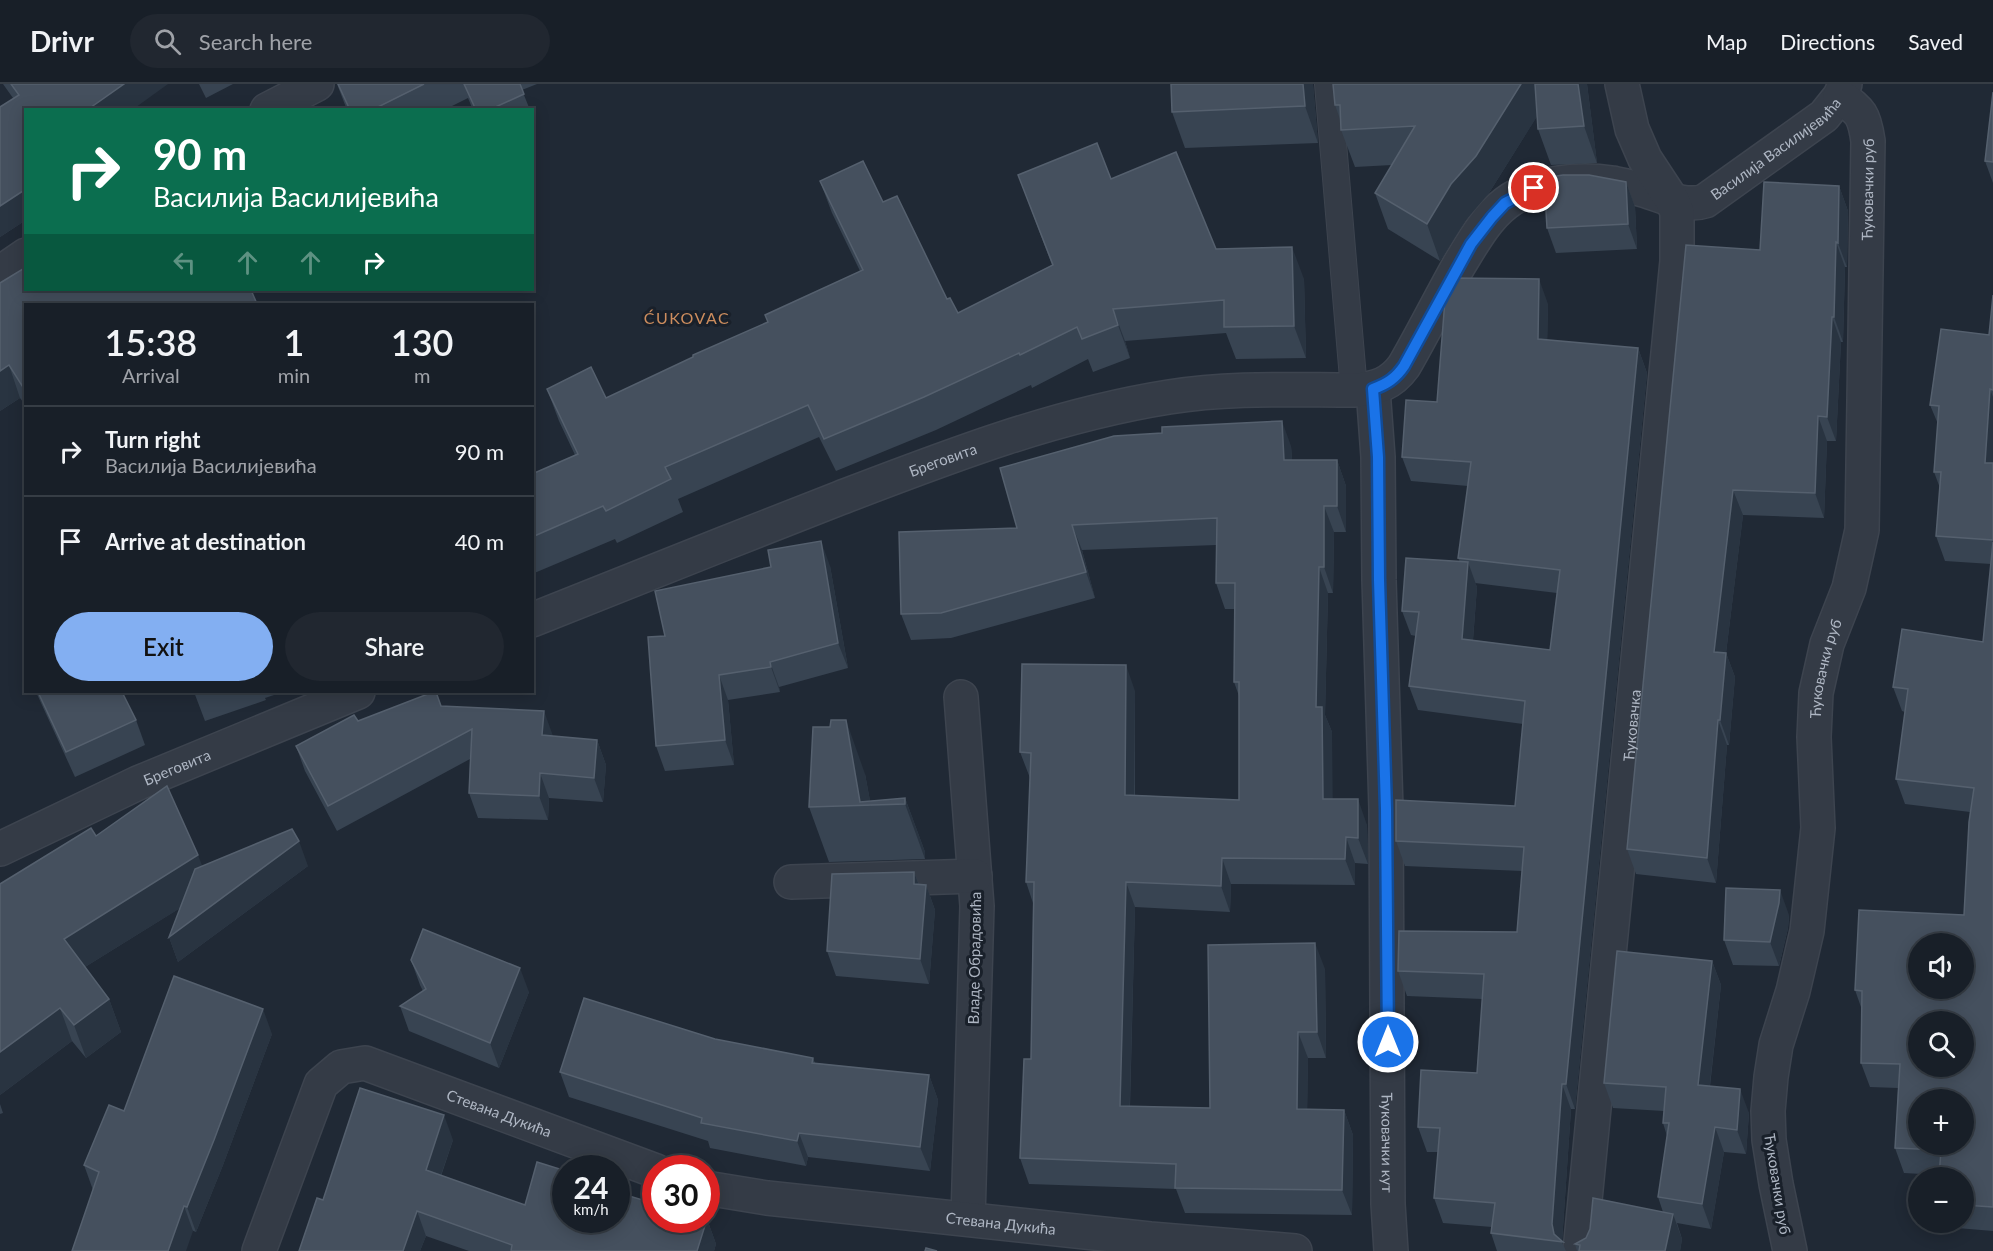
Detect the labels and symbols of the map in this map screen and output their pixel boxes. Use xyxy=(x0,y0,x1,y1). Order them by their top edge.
street label: Василија Василијевића xyxy=(1707,94,1844,203)
street label: Ћуковачки руб xyxy=(1857,138,1877,241)
pin xyxy=(1508,162,1559,213)
district label: ĆUKOVAC xyxy=(644,308,730,327)
street label: Бреговита xyxy=(906,439,979,480)
street label: Ћуковачки руб xyxy=(1806,616,1845,719)
street label: Ћуковачка xyxy=(1619,689,1644,762)
street label: Бреговита xyxy=(141,745,213,789)
street label: Владе Обрадовића xyxy=(964,892,984,1024)
position arrow xyxy=(1356,1010,1420,1074)
street label: Стевана Дукића xyxy=(444,1085,554,1141)
street label: Ћуковачки кут xyxy=(1378,1092,1397,1193)
street label: Ћуковачки руб xyxy=(1761,1132,1795,1236)
speed limit sign: 30 xyxy=(642,1155,720,1233)
street label: Стевана Дукића xyxy=(945,1208,1057,1238)

